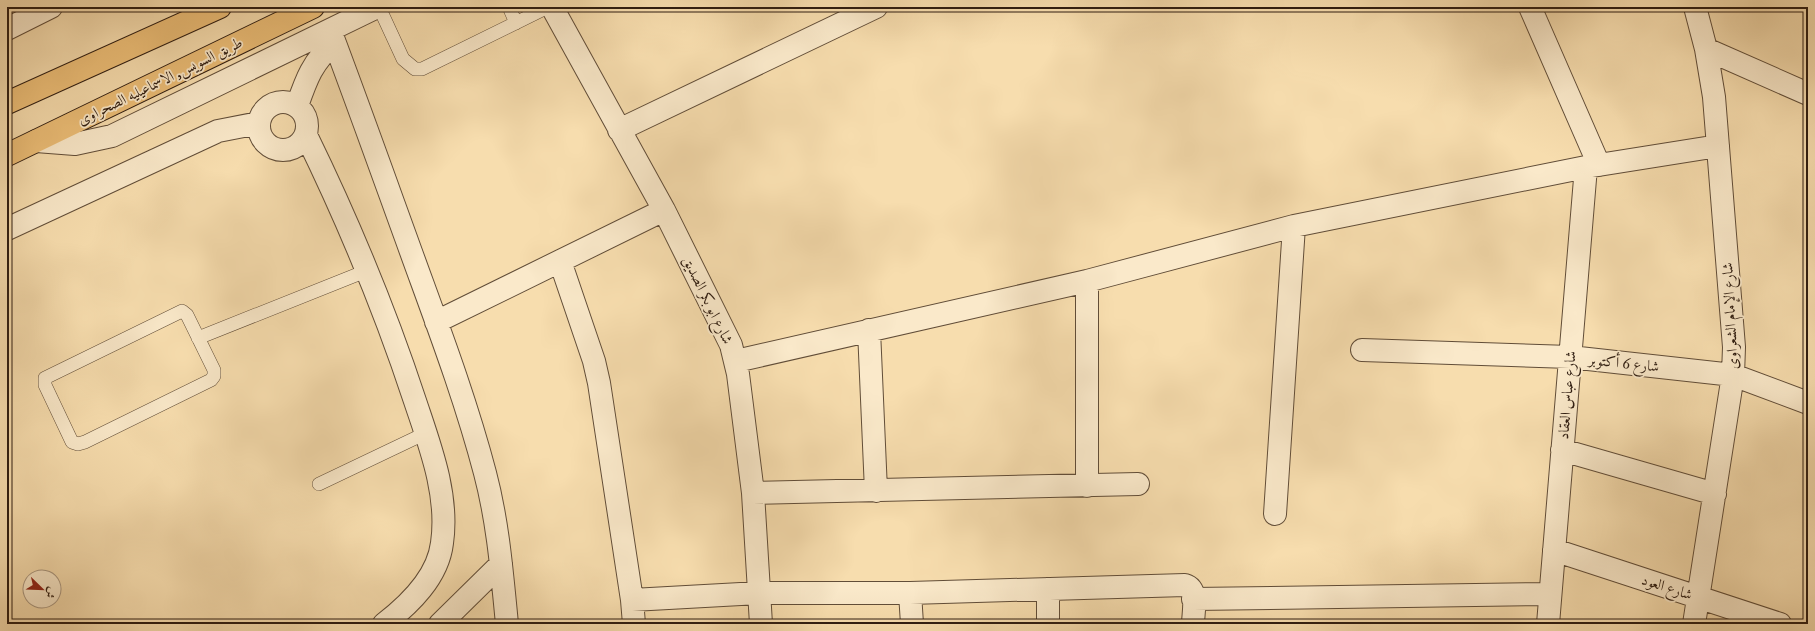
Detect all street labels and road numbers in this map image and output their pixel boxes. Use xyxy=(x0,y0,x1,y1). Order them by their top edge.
street label: طريق السويس, الاسماعيليه الصحراوى xyxy=(75,33,246,130)
street label: شارع ابو بكر الصديق xyxy=(675,253,737,349)
street label: شارع الإمام الشعراوى xyxy=(1718,262,1746,370)
street label: شارع 6 أكتوبر xyxy=(1585,348,1660,380)
street label: شارع عباس العقاد xyxy=(1554,350,1584,440)
street label: شارع العود xyxy=(1638,570,1695,607)

